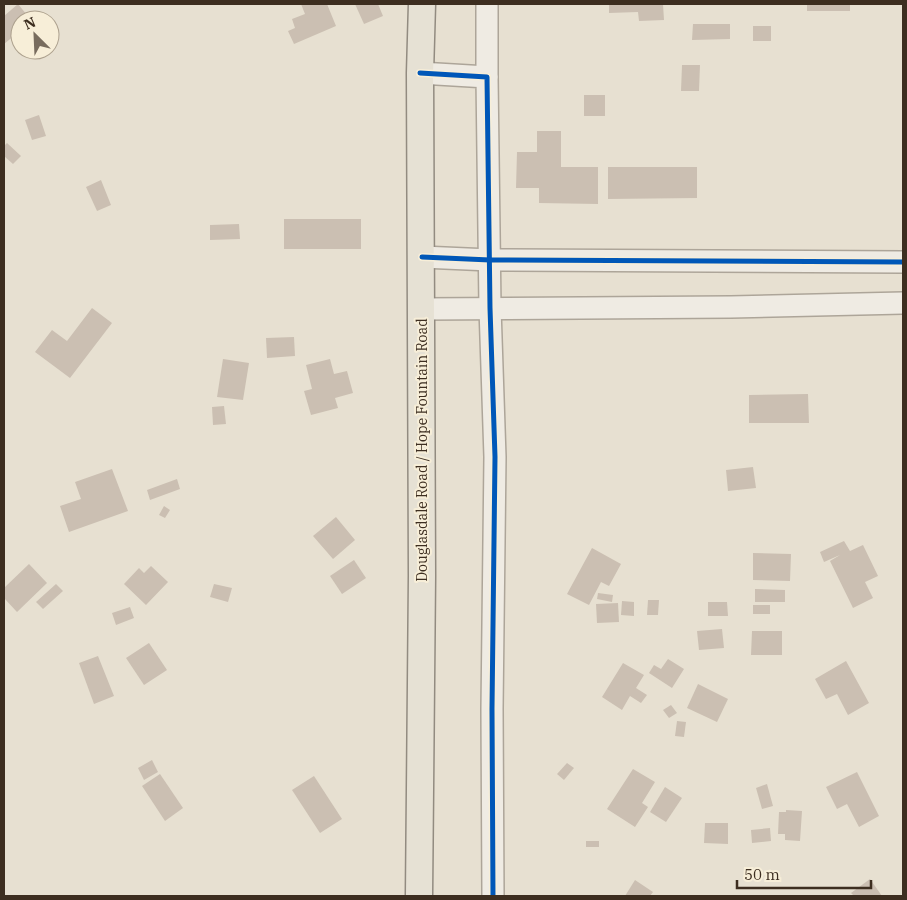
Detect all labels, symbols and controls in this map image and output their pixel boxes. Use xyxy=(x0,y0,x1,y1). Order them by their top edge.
north arrow xyxy=(10,10,60,60)
text: N xyxy=(21,13,38,34)
street label: Douglasdale Road / Hope Fountain Road xyxy=(413,318,431,582)
scale bar xyxy=(737,858,871,890)
text: 50 m xyxy=(744,865,780,884)

